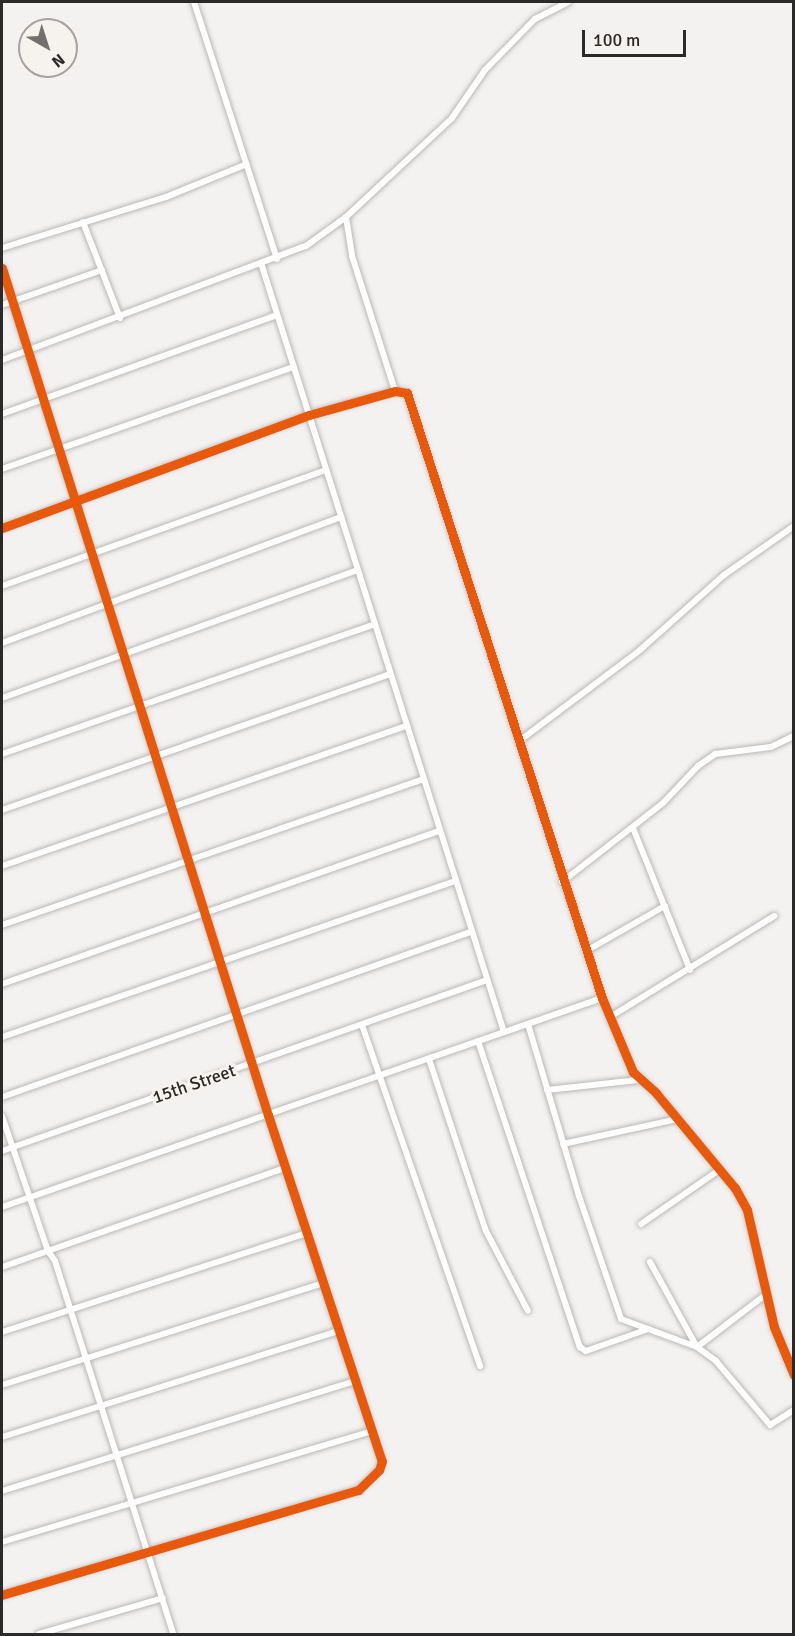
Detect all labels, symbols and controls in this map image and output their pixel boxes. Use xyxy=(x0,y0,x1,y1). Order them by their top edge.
north arrow xyxy=(18,18,78,78)
scale bar xyxy=(585,18,688,56)
text: 100 m xyxy=(593,29,640,51)
text: N xyxy=(47,49,69,72)
street label: 15th Street xyxy=(150,1060,238,1108)

